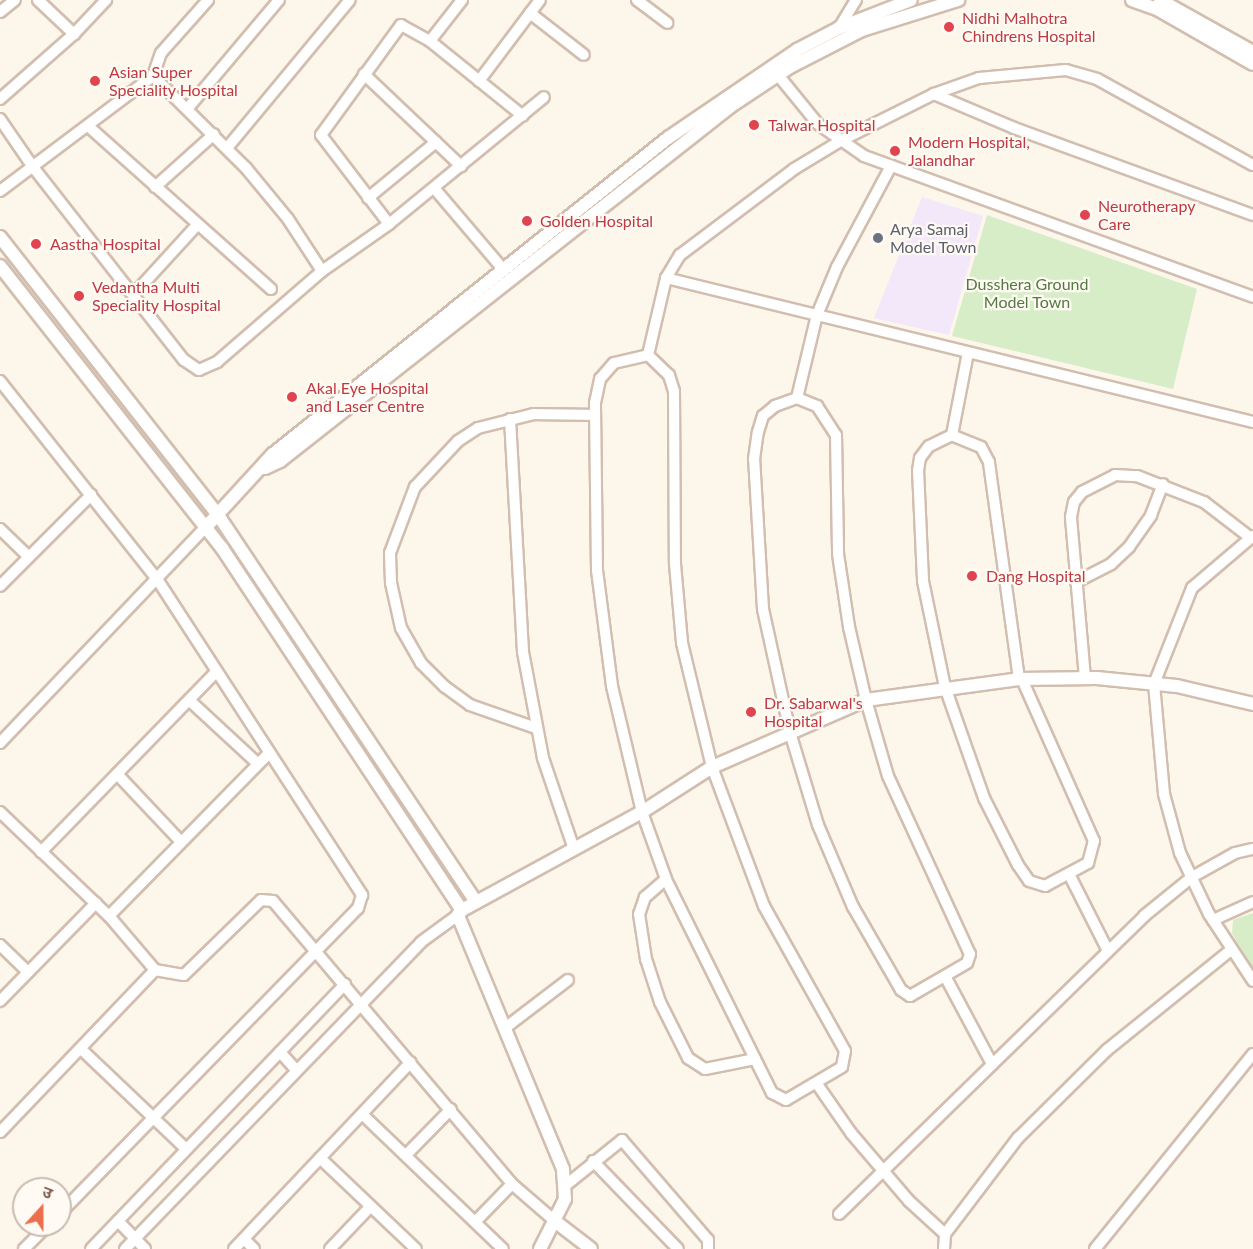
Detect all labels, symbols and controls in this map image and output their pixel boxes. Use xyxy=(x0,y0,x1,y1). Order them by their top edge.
place label: Nidhi Malhotra Chindrens Hospital xyxy=(962,8,1095,46)
marker: Nidhi Malhotra Chindrens Hospital xyxy=(940,18,958,36)
place label: Asian Super Speciality Hospital xyxy=(109,62,238,100)
marker: Asian Super Speciality Hospital xyxy=(86,72,104,90)
place label: Talwar Hospital xyxy=(768,115,876,135)
marker: Talwar Hospital xyxy=(745,116,763,134)
place label: Modern Hospital, Jalandhar xyxy=(908,132,1030,170)
marker: Modern Hospital, Jalandhar xyxy=(886,142,904,160)
place label: Neurotherapy Care xyxy=(1098,196,1196,234)
marker: Neurotherapy Care xyxy=(1076,206,1094,224)
place label: Golden Hospital xyxy=(540,211,653,231)
marker: Golden Hospital xyxy=(518,212,536,230)
place label: Arya Samaj Model Town xyxy=(890,219,977,257)
marker: Arya Samaj Model Town xyxy=(871,231,885,245)
place label: Aastha Hospital xyxy=(50,234,161,254)
marker: Aastha Hospital xyxy=(27,235,45,253)
park label: Dusshera Ground Model Town xyxy=(966,274,1088,312)
place label: Vedantha Multi Speciality Hospital xyxy=(92,277,221,315)
marker: Vedantha Multi Speciality Hospital xyxy=(70,287,88,305)
place label: Akal Eye Hospital and Laser Centre xyxy=(306,378,428,416)
marker: Akal Eye Hospital and Laser Centre xyxy=(283,388,301,406)
place label: Dang Hospital xyxy=(986,566,1085,586)
marker: Dang Hospital xyxy=(963,567,981,585)
place label: Dr. Sabarwal's Hospital xyxy=(764,693,863,731)
marker: Dr. Sabarwal's Hospital xyxy=(742,703,760,721)
north arrow xyxy=(12,1177,72,1237)
text: उ xyxy=(40,1181,56,1202)

